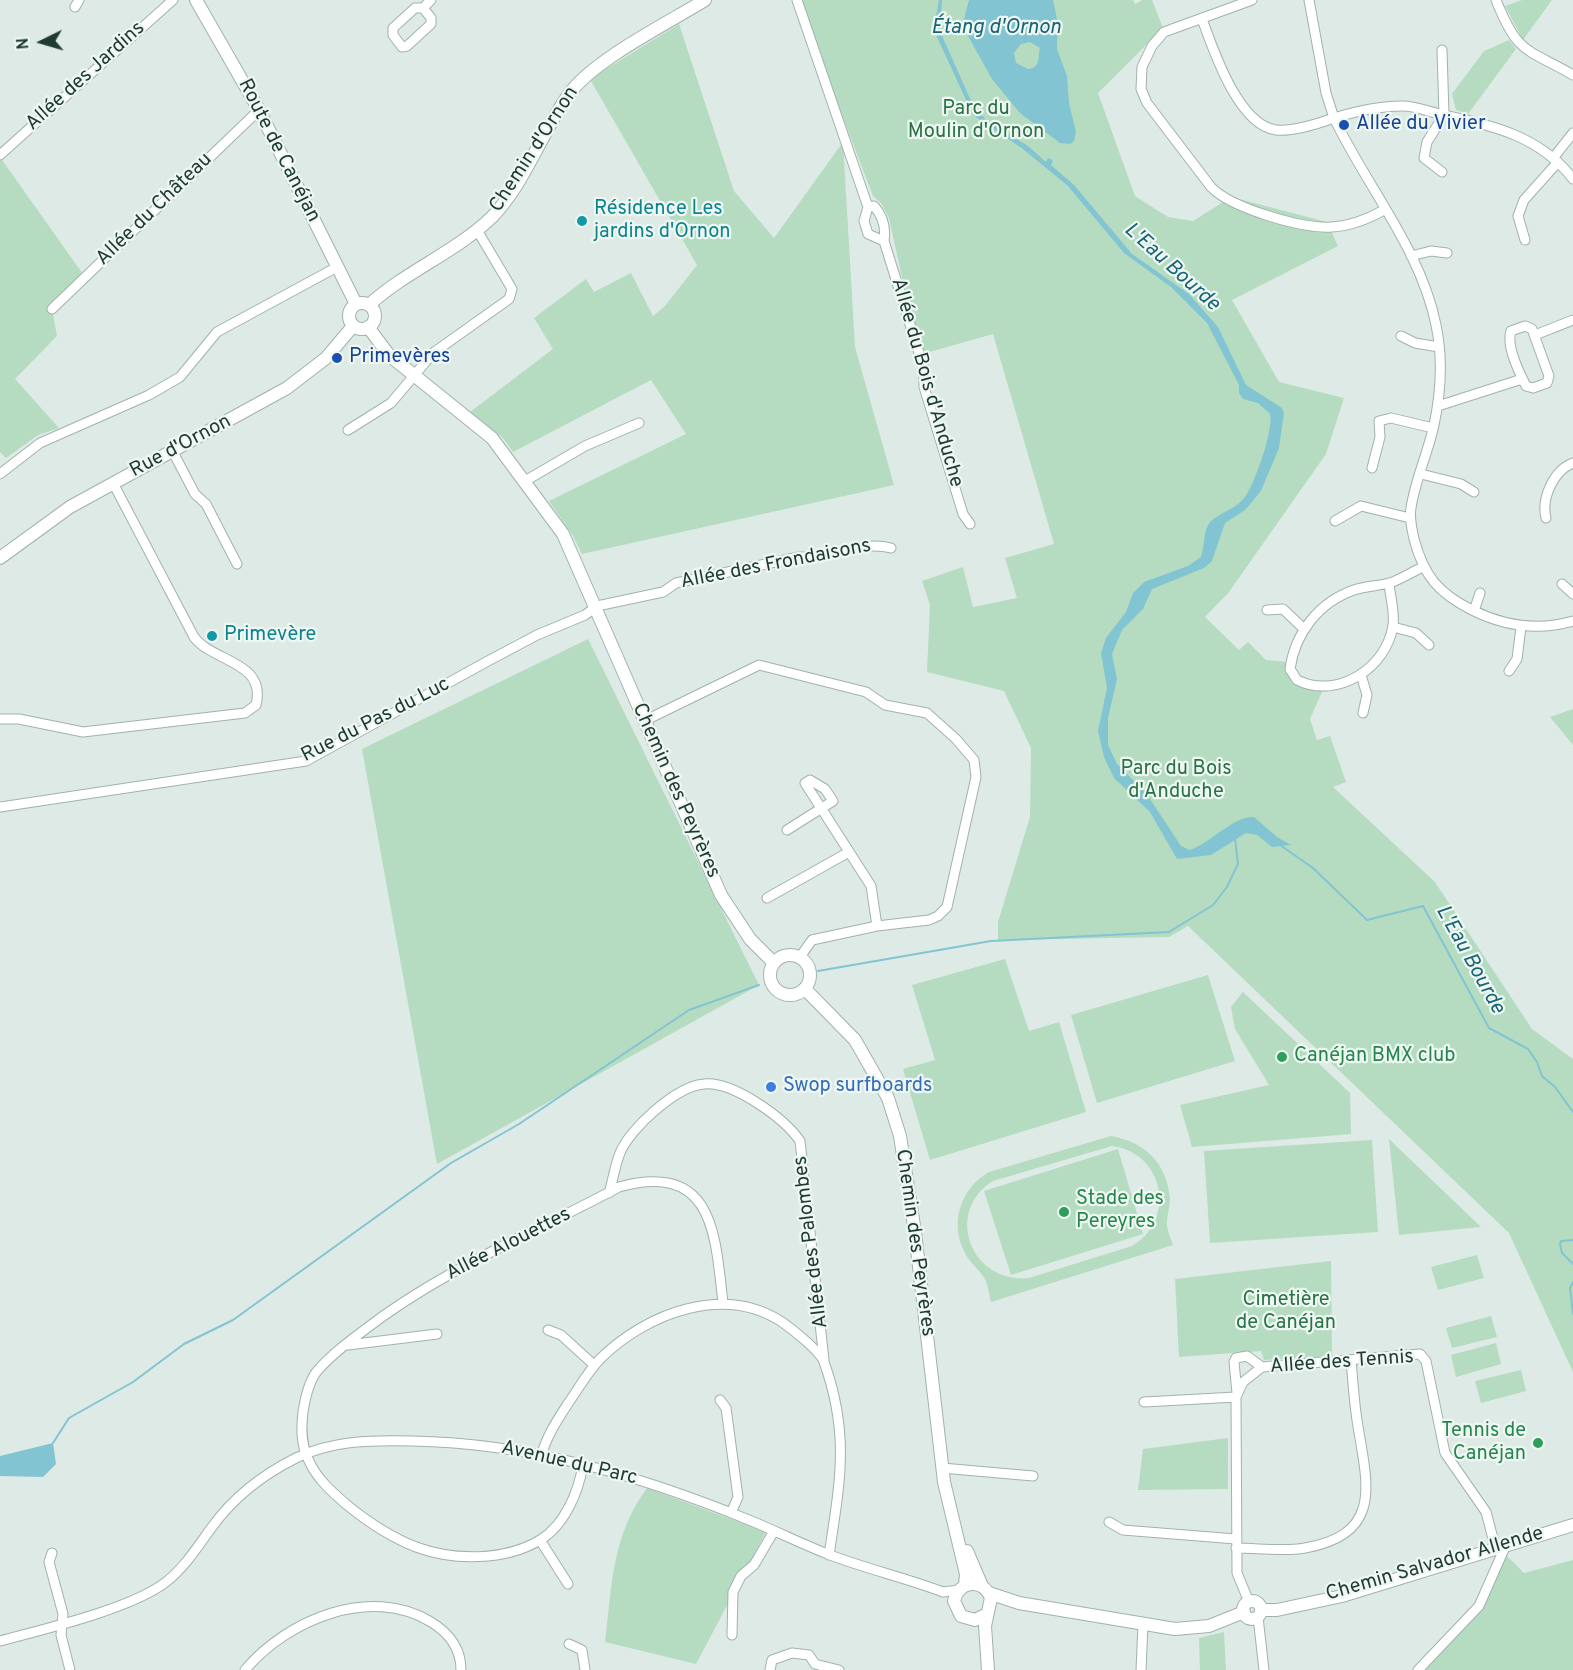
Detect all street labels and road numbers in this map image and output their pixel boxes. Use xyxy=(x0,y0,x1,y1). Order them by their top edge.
street label: Allée des Jardins xyxy=(21,17,151,137)
street label: Route de Canéjan xyxy=(231,75,325,227)
street label: Chemin d'Ornon xyxy=(485,83,585,217)
street label: Allée du Château xyxy=(92,149,218,271)
street label: Allée du Bois d'Anduche xyxy=(885,276,967,490)
street label: Rue d'Ornon xyxy=(126,410,236,484)
street label: Allée des Frondaisons xyxy=(679,535,873,595)
street label: Rue du Pas du Luc xyxy=(298,673,454,769)
street label: Chemin des Peyrères xyxy=(626,700,724,882)
street label: Chemin des Peyrères xyxy=(889,1148,939,1338)
street label: Allée des Palombes xyxy=(790,1154,834,1330)
street label: Allée Alouettes xyxy=(443,1203,575,1287)
street label: Allée des Tennis xyxy=(1269,1346,1415,1380)
street label: Avenue du Parc xyxy=(499,1437,639,1491)
street label: Chemin Salvador Allende xyxy=(1323,1522,1547,1608)

